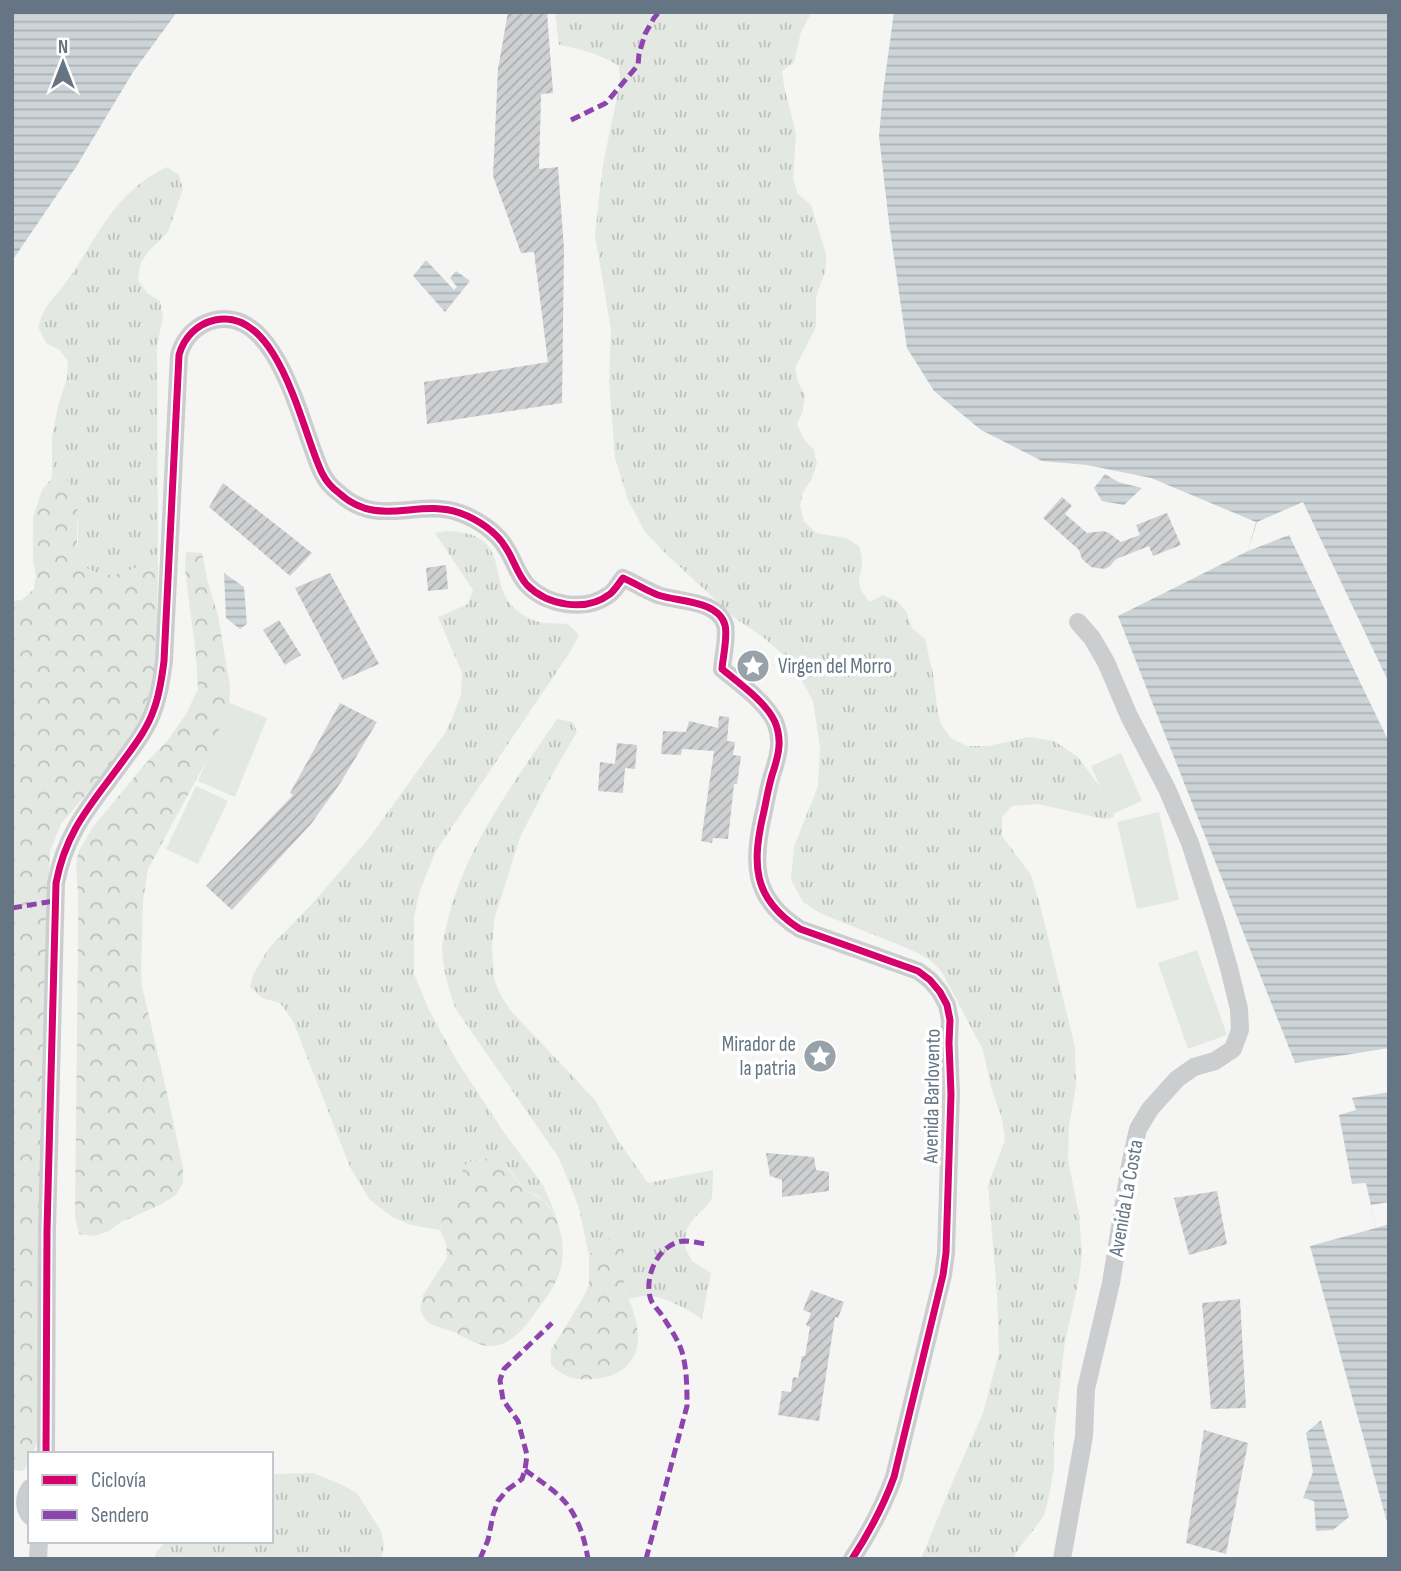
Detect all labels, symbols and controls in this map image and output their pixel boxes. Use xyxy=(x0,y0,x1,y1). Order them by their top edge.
north arrow xyxy=(28,28,98,98)
text: N xyxy=(58,36,68,59)
place icon: Virgen del Morro xyxy=(734,647,772,685)
place label: Virgen del Morro xyxy=(778,654,892,679)
street label: Avenida Barlovento xyxy=(918,1028,946,1165)
place label: Mirador de la patria xyxy=(722,1032,796,1081)
place icon: Mirador de la patria xyxy=(801,1037,839,1075)
street label: Avenida La Costa xyxy=(1103,1138,1149,1259)
legend xyxy=(28,1452,273,1543)
text: Ciclovía xyxy=(91,1468,146,1493)
text: Sendero xyxy=(91,1503,149,1528)

